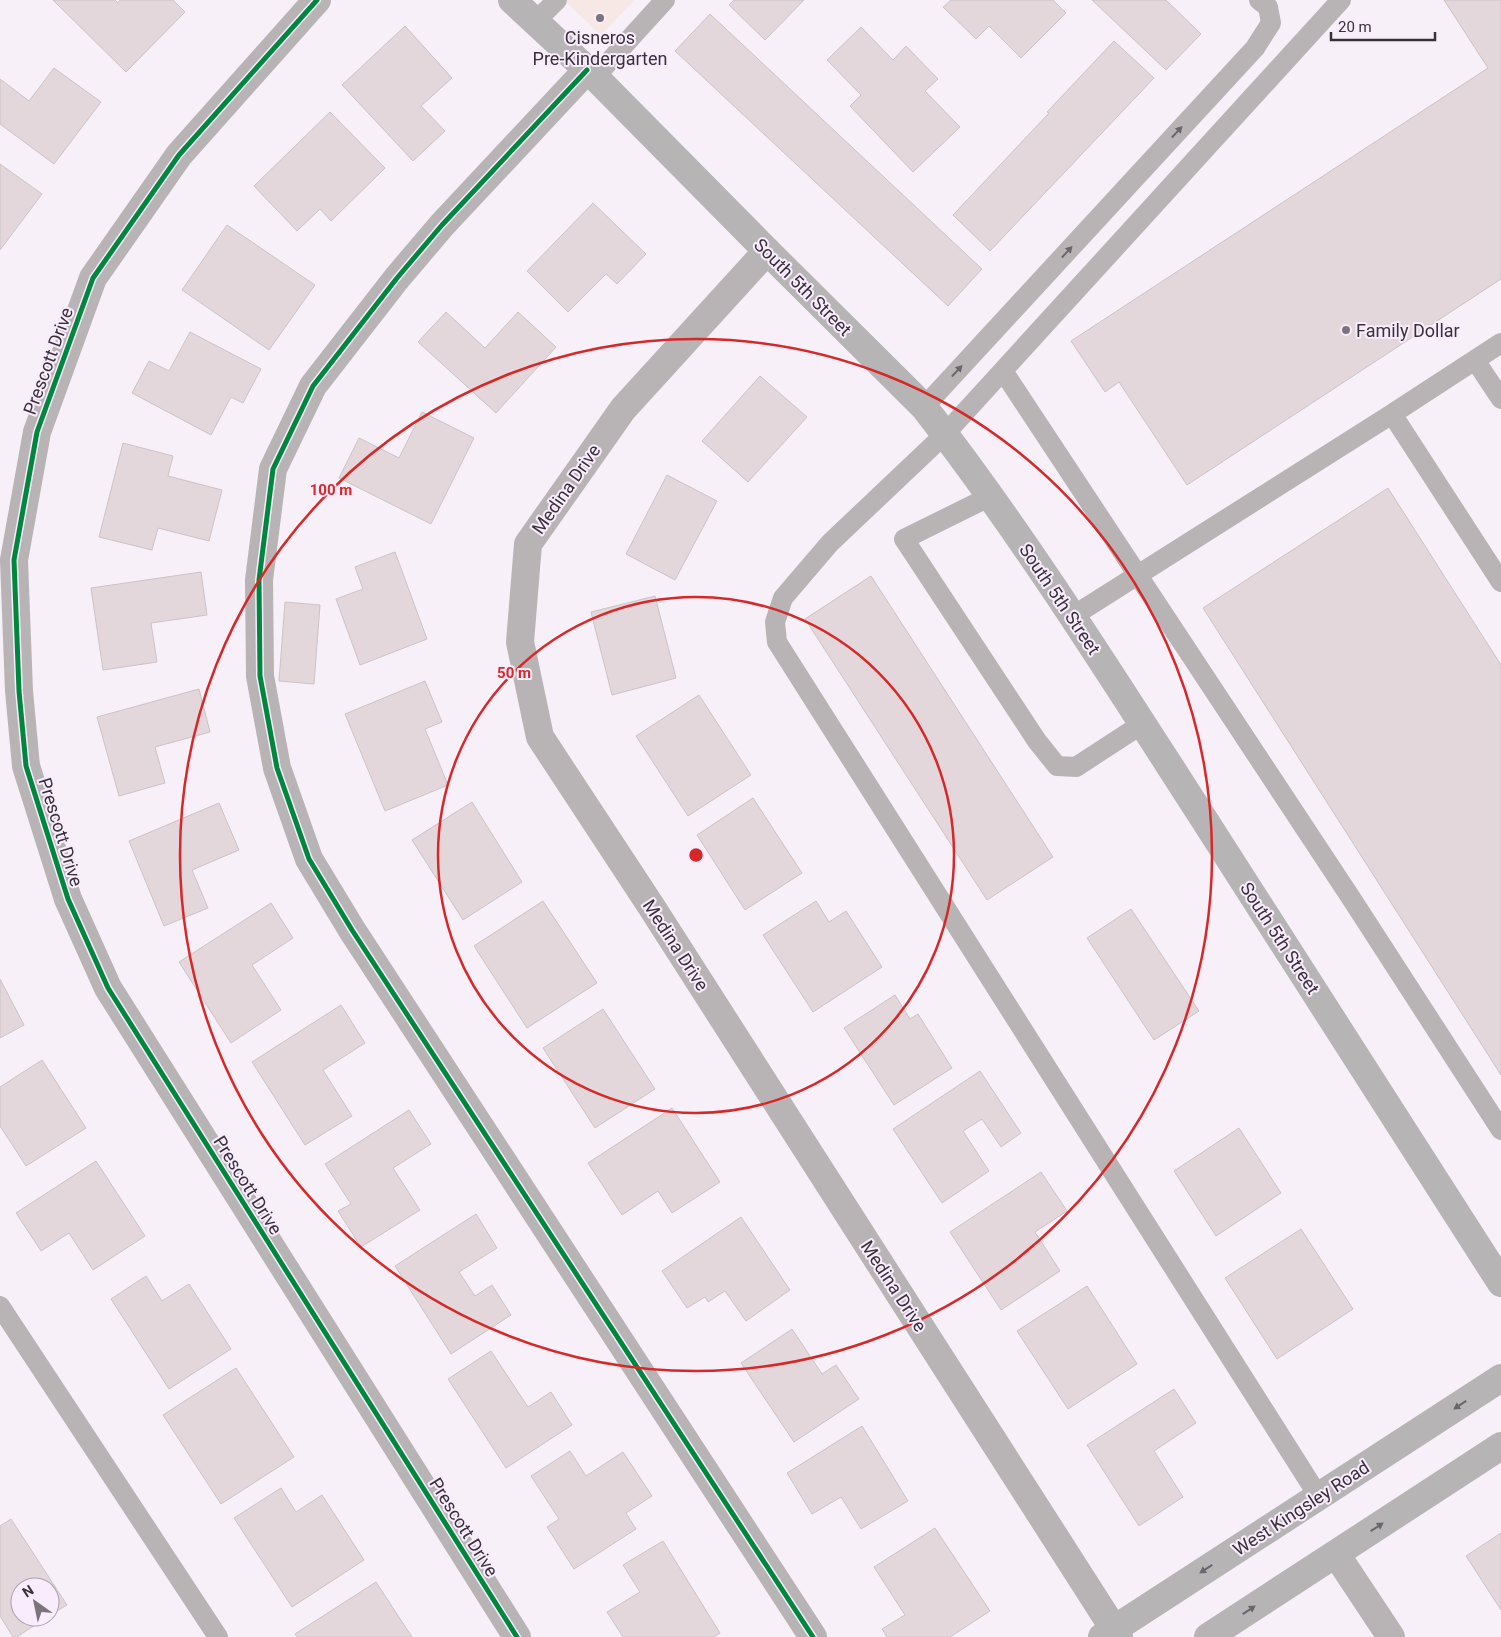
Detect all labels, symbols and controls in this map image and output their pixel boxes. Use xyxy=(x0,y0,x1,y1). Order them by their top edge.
scale bar xyxy=(1331,10,1435,42)
marker: Cisneros Pre-Kindergarten xyxy=(594,12,606,24)
text: 20 m xyxy=(1338,18,1372,36)
place label: Cisneros Pre-Kindergarten xyxy=(533,27,667,69)
one-way arrow xyxy=(1171,127,1183,139)
street label: South 5th Street xyxy=(750,234,856,340)
one-way arrow xyxy=(1061,246,1073,258)
street label: Prescott Drive xyxy=(19,305,77,417)
place label: Family Dollar xyxy=(1356,320,1460,341)
marker: Family Dollar xyxy=(1340,324,1352,336)
one-way arrow xyxy=(951,366,963,378)
street label: Medina Drive xyxy=(527,440,605,538)
text: 100 m xyxy=(310,481,352,499)
street label: South 5th Street xyxy=(1015,540,1105,658)
text: 50 m xyxy=(497,664,531,682)
street label: Prescott Drive xyxy=(35,775,87,889)
centre of rings xyxy=(687,846,705,864)
street label: South 5th Street xyxy=(1236,878,1324,998)
street label: Medina Drive xyxy=(639,895,713,995)
street label: Prescott Drive xyxy=(209,1132,287,1238)
street label: Medina Drive xyxy=(857,1236,931,1336)
one-way arrow xyxy=(1453,1400,1467,1410)
street label: West Kingsley Road xyxy=(1229,1456,1373,1560)
street label: Prescott Drive xyxy=(425,1474,503,1580)
one-way arrow xyxy=(1370,1522,1383,1532)
one-way arrow xyxy=(1200,1565,1213,1574)
north arrow xyxy=(10,1577,60,1627)
text: N xyxy=(19,1582,36,1601)
one-way arrow xyxy=(1242,1606,1255,1615)

